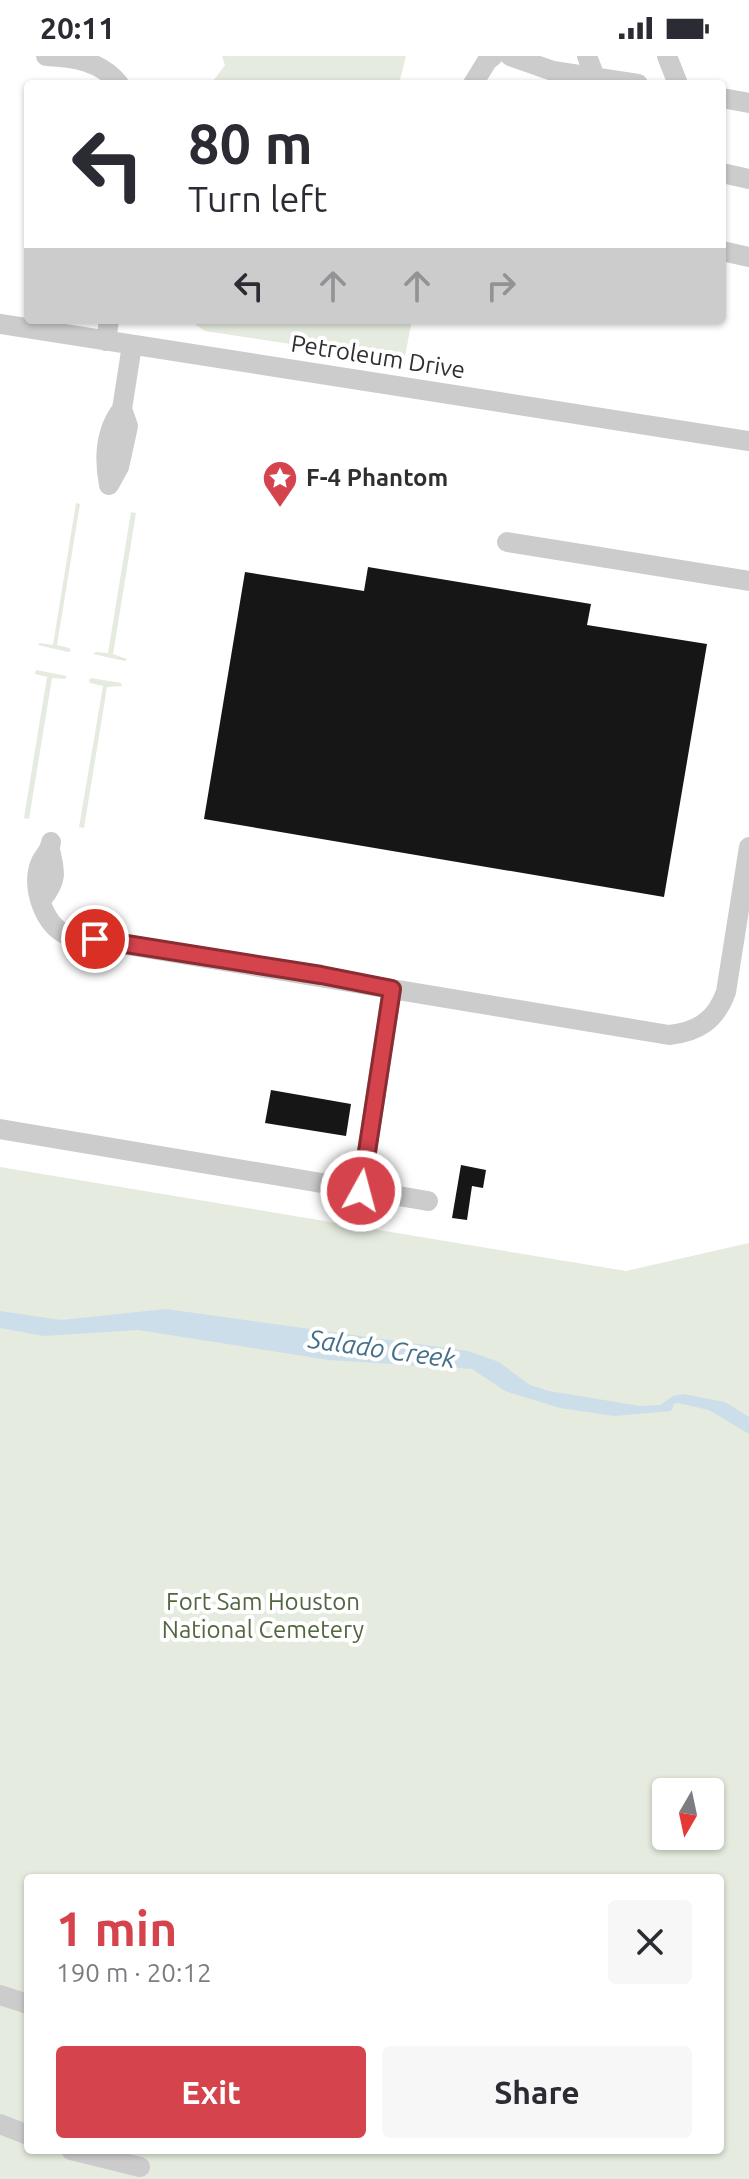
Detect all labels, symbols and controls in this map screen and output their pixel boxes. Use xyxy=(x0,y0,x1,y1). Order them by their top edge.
text: 20:11 xyxy=(40,11,115,45)
icon: left xyxy=(56,112,160,216)
text: 80 m xyxy=(188,112,313,175)
text: Turn left xyxy=(188,178,327,219)
icon: left xyxy=(227,264,271,308)
icon: ahead xyxy=(311,264,355,308)
icon: ahead xyxy=(395,264,439,308)
icon: right xyxy=(479,264,523,308)
street label: Petroleum Drive xyxy=(289,329,467,384)
place icon: F-4 Phantom xyxy=(261,459,299,509)
place label: F-4 Phantom xyxy=(306,464,448,491)
pin xyxy=(61,905,129,973)
icon: arrive xyxy=(73,917,117,961)
position arrow xyxy=(319,1149,403,1233)
water label: Salado Creek xyxy=(306,1324,458,1373)
park label: Fort Sam Houston National Cemetery xyxy=(162,1588,365,1643)
north arrow xyxy=(652,1778,724,1850)
map controls xyxy=(652,1778,724,1850)
button: close xyxy=(608,1900,692,1984)
text: 1 min xyxy=(56,1901,177,1955)
text: 190 m · 20:12 xyxy=(56,1958,212,1987)
button: Exit xyxy=(56,2046,366,2138)
button: Share xyxy=(382,2046,692,2138)

